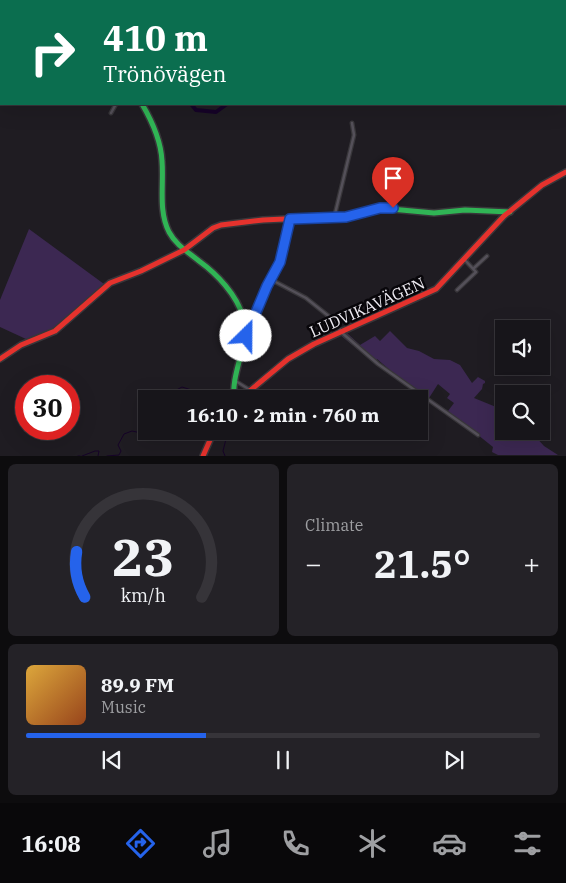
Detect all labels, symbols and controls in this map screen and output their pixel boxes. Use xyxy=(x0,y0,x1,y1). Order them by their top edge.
text: 410 m xyxy=(103,15,208,61)
icon: right xyxy=(20,20,85,85)
text: Trönövägen xyxy=(103,59,226,88)
pin xyxy=(372,157,414,208)
icon: arrive xyxy=(379,164,407,192)
street label: LUDVIKAVÄGEN xyxy=(306,273,428,341)
position arrow xyxy=(219,309,271,361)
map controls xyxy=(495,320,550,440)
button: sound xyxy=(495,320,550,375)
speed limit sign: 30 xyxy=(15,375,80,440)
button: search xyxy=(495,385,550,440)
text: 16:10 · 2 min · 760 m xyxy=(187,403,379,427)
text: Climate xyxy=(305,515,363,535)
text: 23 xyxy=(112,523,175,590)
text: 21.5° xyxy=(374,539,471,588)
text: − xyxy=(305,545,322,582)
text: + xyxy=(523,545,540,582)
text: km/h xyxy=(121,584,166,607)
text: 89.9 FM xyxy=(101,673,174,697)
text: Music xyxy=(101,697,146,717)
icon: previous xyxy=(98,746,126,774)
icon: pause xyxy=(269,746,297,774)
icon: next xyxy=(440,746,468,774)
icon: directions xyxy=(123,826,158,861)
icon: music xyxy=(200,826,235,861)
icon: phone xyxy=(278,826,313,861)
icon: climate xyxy=(355,826,390,861)
icon: car xyxy=(432,826,467,861)
icon: filters xyxy=(510,826,545,861)
text: 16:08 xyxy=(21,829,81,858)

